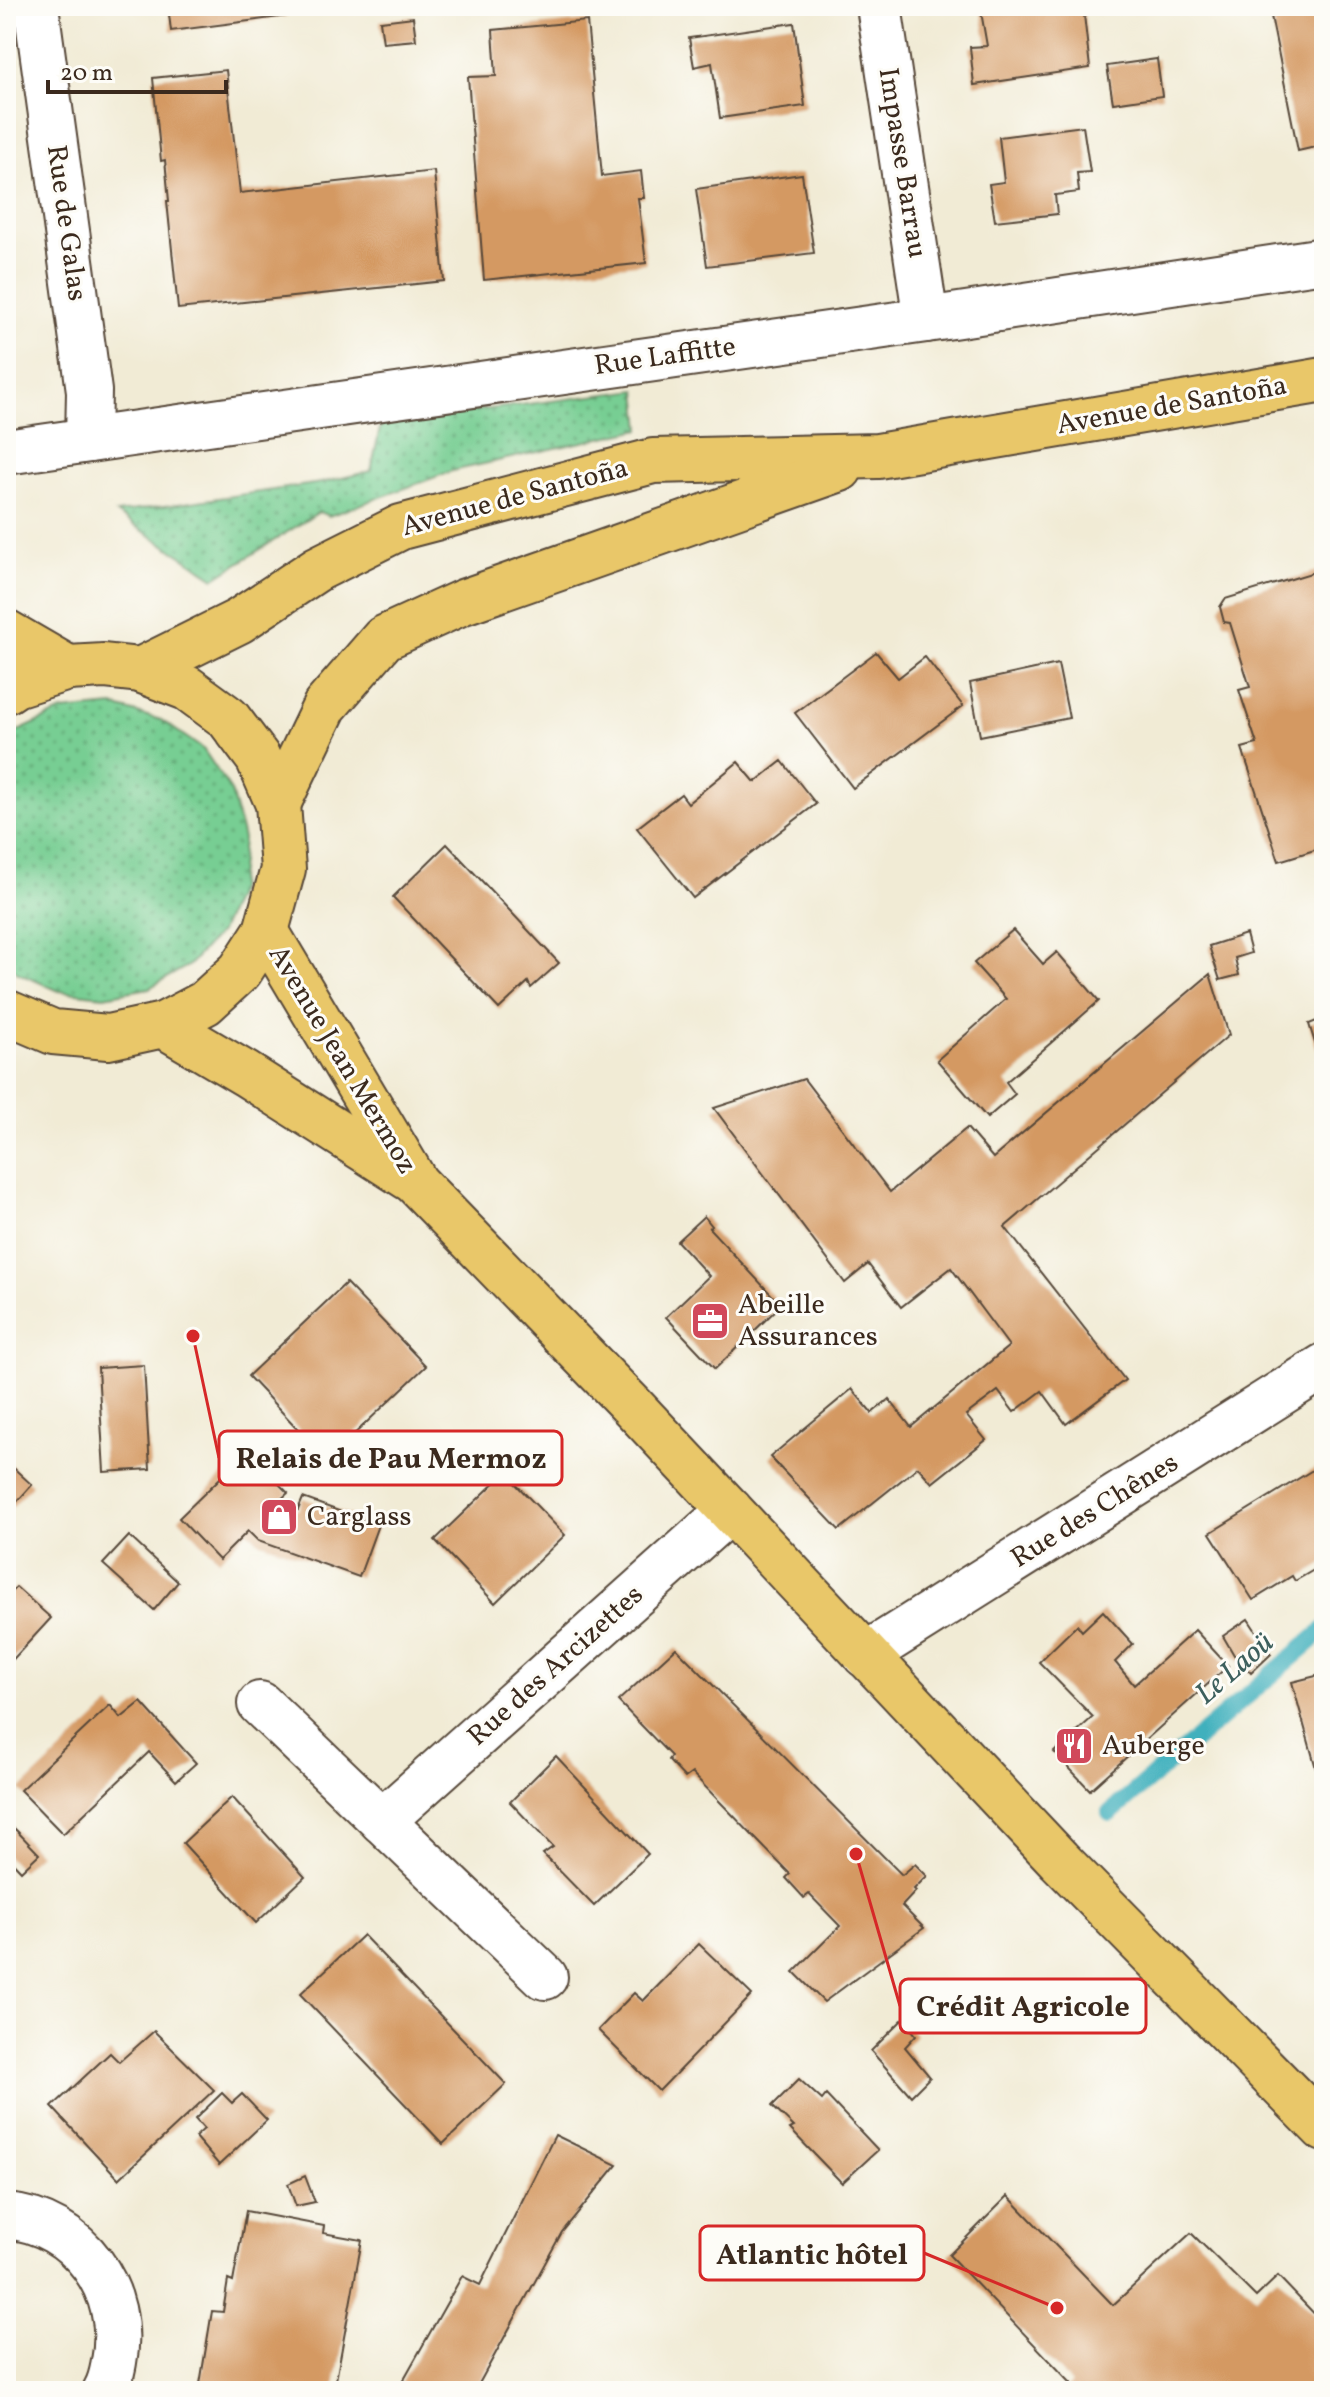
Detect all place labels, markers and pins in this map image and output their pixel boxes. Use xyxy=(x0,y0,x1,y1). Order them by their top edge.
place label: Abeille Assurances xyxy=(738,1286,878,1357)
office icon: Abeille Assurances xyxy=(689,1300,731,1342)
callout: Relais de Pau Mermoz xyxy=(219,1431,562,1485)
shop icon: Carglass xyxy=(258,1496,300,1538)
place label: Carglass xyxy=(307,1498,412,1537)
restaurant icon: Auberge xyxy=(1053,1725,1095,1767)
place label: Auberge xyxy=(1102,1727,1205,1766)
callout: Crédit Agricole xyxy=(900,1979,1146,2033)
callout: Atlantic hôtel xyxy=(700,2226,924,2280)

